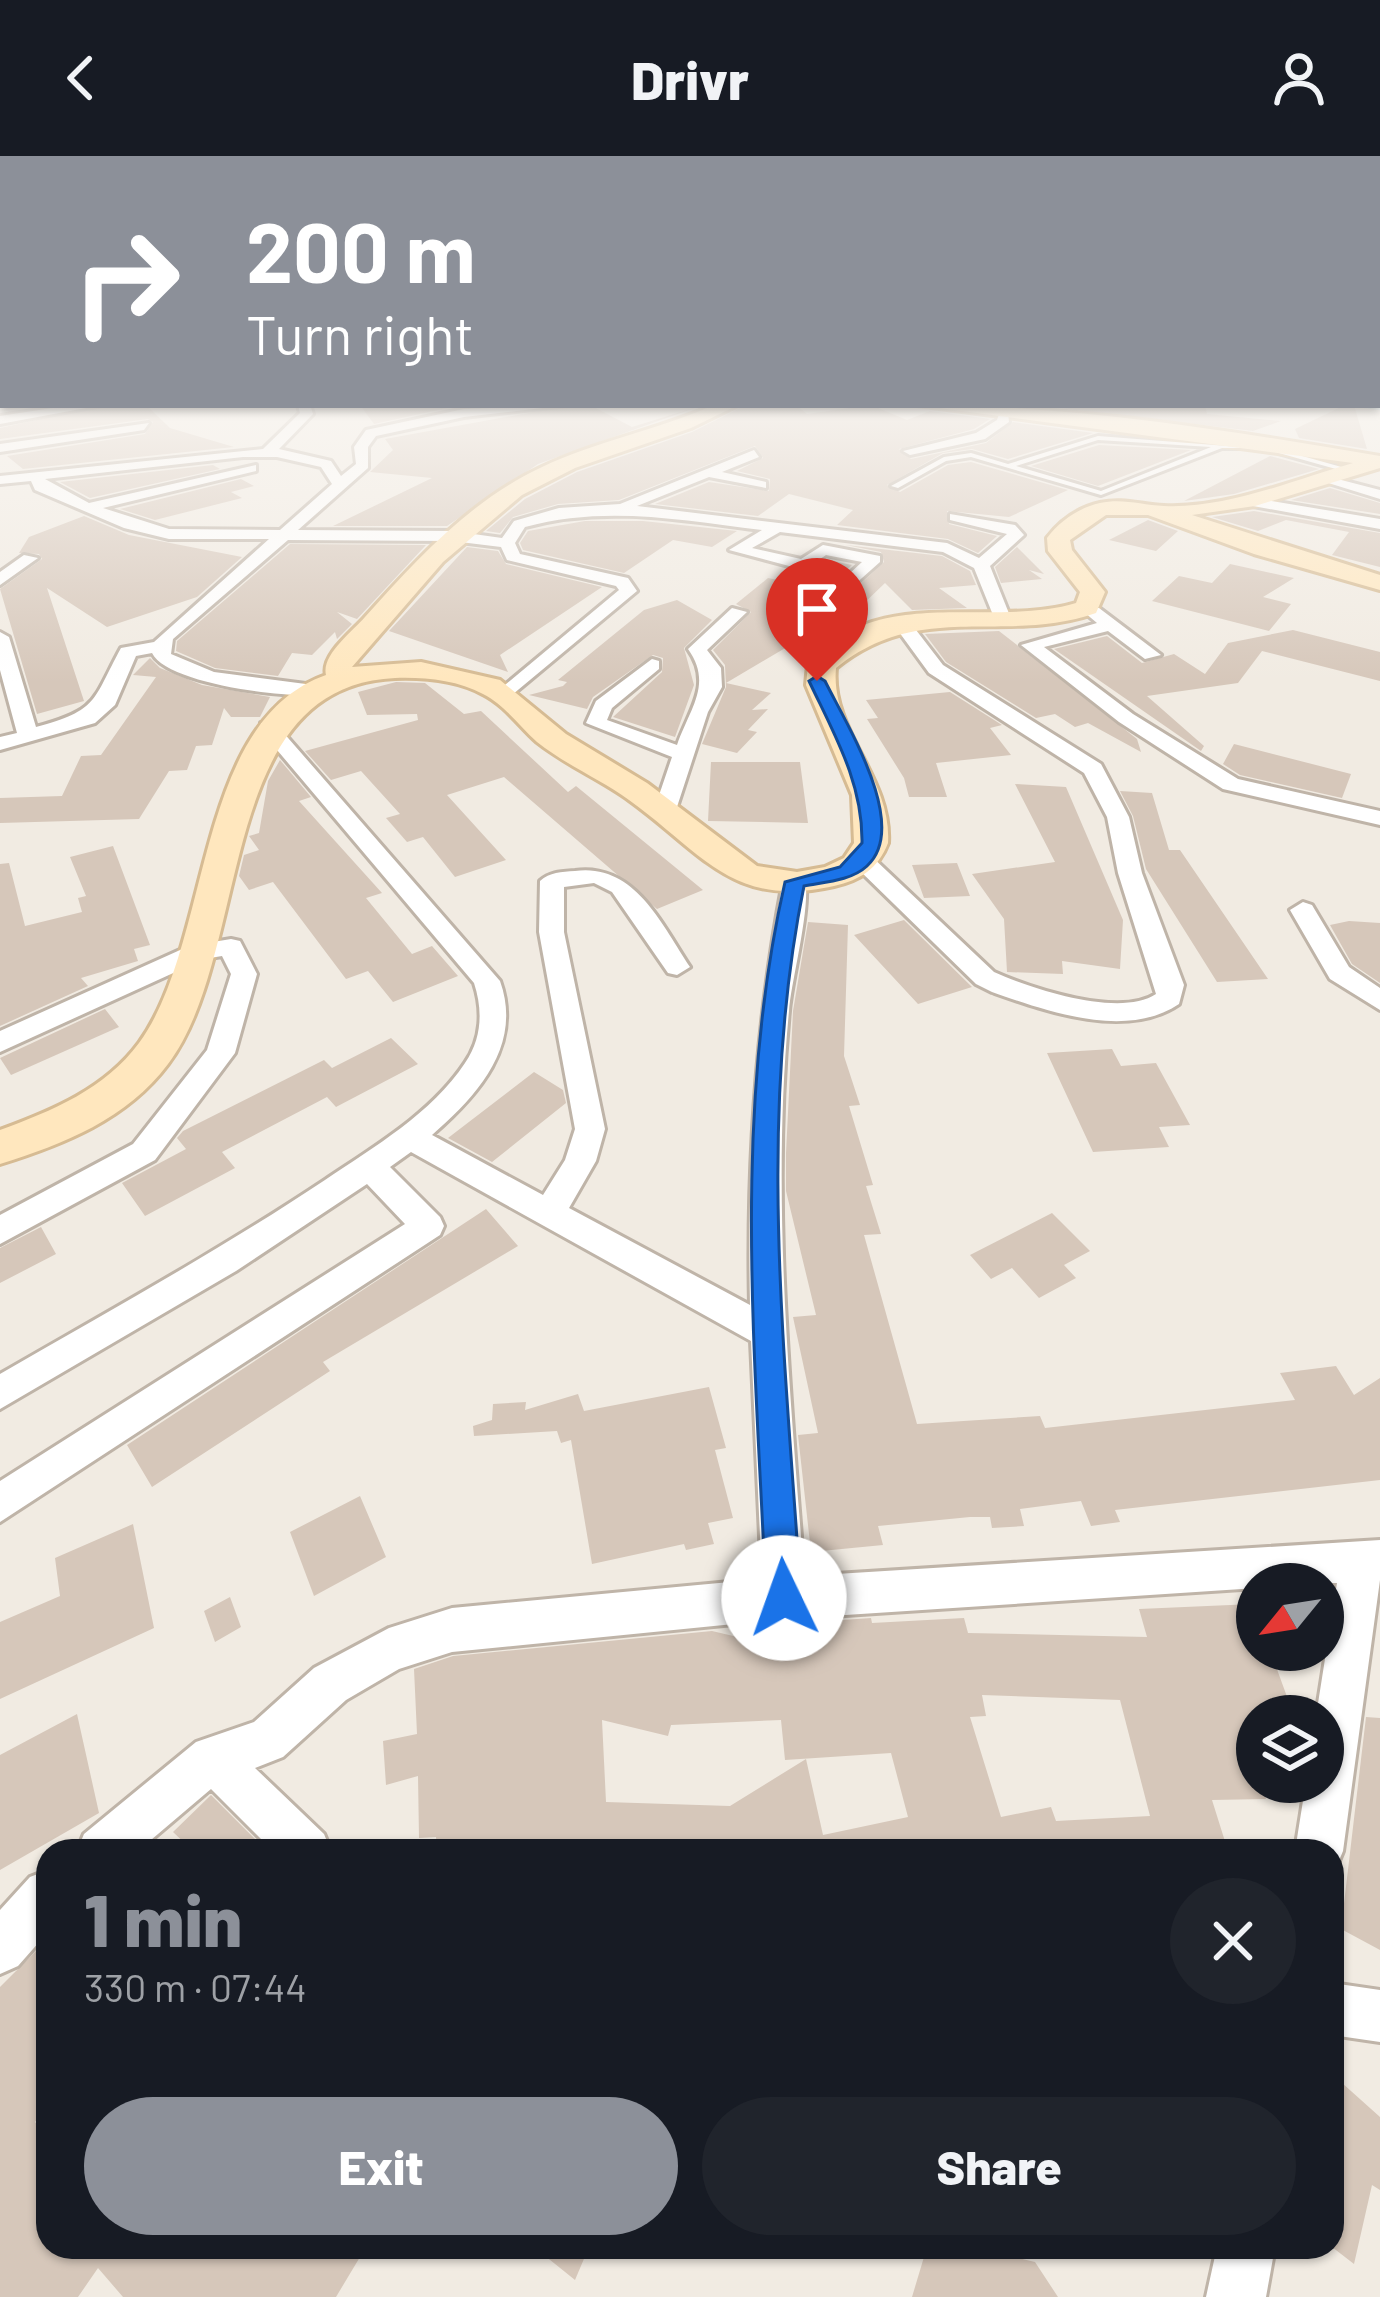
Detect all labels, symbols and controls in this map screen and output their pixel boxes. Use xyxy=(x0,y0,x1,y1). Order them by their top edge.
icon: back xyxy=(48,45,114,111)
icon: person xyxy=(1266,45,1332,111)
text: Drivr xyxy=(631,46,749,111)
text: 200 m xyxy=(246,199,476,300)
icon: right xyxy=(48,204,204,360)
text: Turn right xyxy=(246,301,474,366)
pin xyxy=(766,558,868,681)
icon: arrive xyxy=(784,576,850,642)
position arrow xyxy=(721,1535,847,1661)
north arrow xyxy=(1236,1563,1344,1671)
map controls xyxy=(1236,1563,1344,1803)
button: layers xyxy=(1236,1695,1344,1803)
text: 1 min xyxy=(84,1875,242,1961)
button: close xyxy=(1170,1878,1296,2004)
text: 330 m · 07:44 xyxy=(84,1963,307,2010)
button: Exit xyxy=(84,2097,678,2235)
button: Share xyxy=(702,2097,1296,2235)

